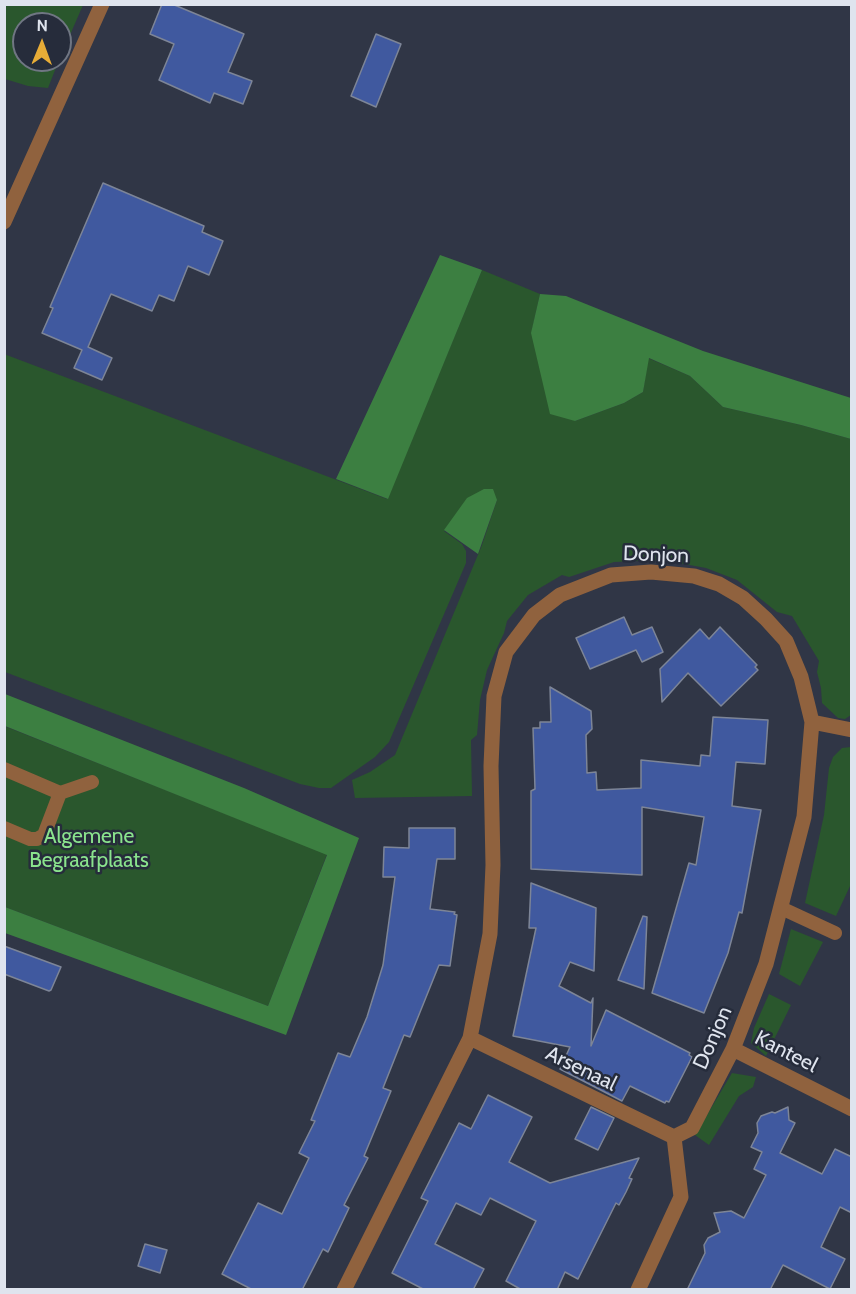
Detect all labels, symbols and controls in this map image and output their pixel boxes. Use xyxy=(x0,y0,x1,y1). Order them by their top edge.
north arrow xyxy=(12,12,72,72)
text: N xyxy=(36,16,48,35)
street label: Donjon xyxy=(622,541,690,569)
park label: Algemene Begraafplaats xyxy=(29,824,149,874)
street label: Donjon xyxy=(688,1003,738,1073)
street label: Kanteel xyxy=(750,1026,822,1078)
street label: Arsenaal xyxy=(541,1041,621,1097)

